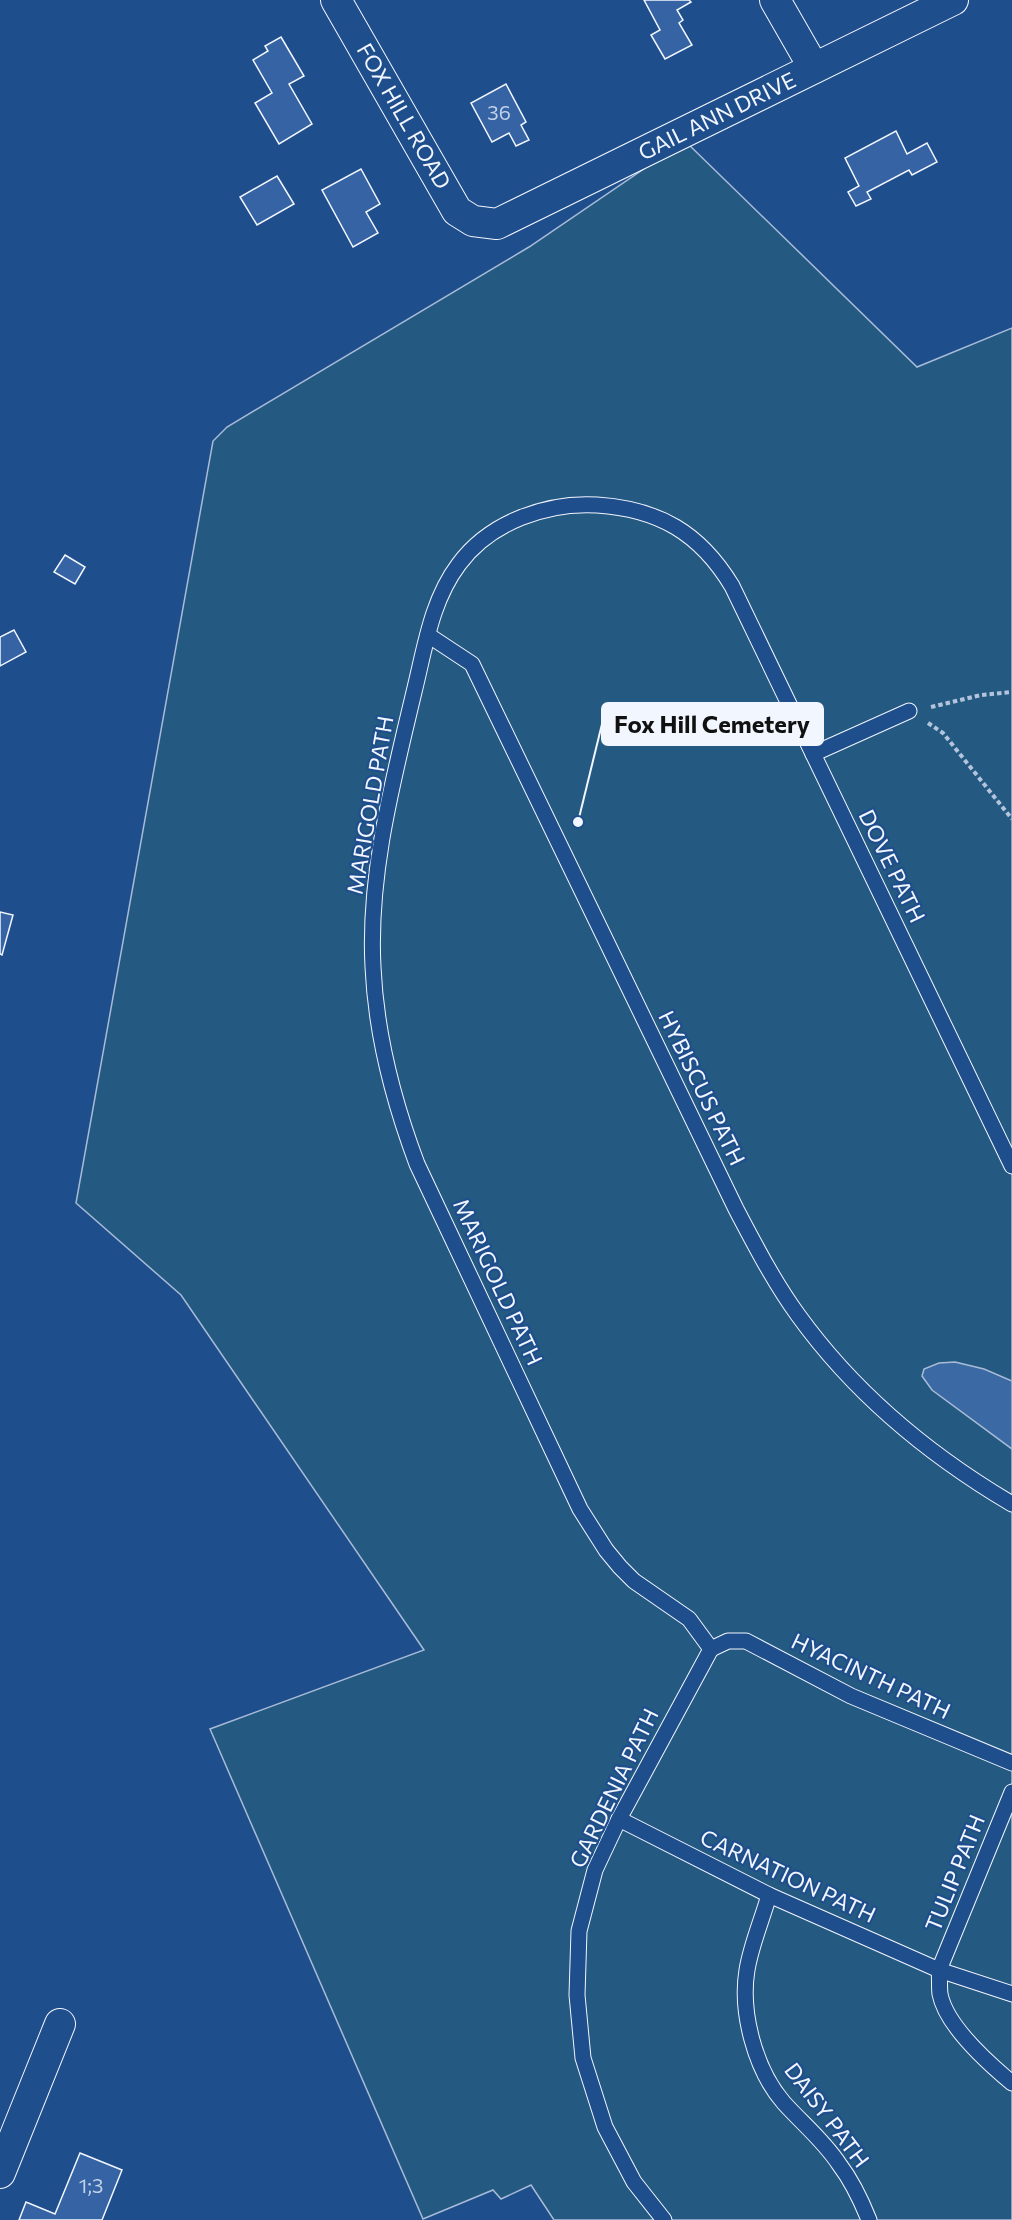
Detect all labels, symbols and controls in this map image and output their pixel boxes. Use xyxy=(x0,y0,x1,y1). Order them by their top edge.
street label: FOX HILL ROAD xyxy=(352,38,457,194)
street label: GAIL ANN DRIVE xyxy=(634,66,800,165)
house number: 36 xyxy=(487,100,511,124)
callout: Fox Hill Cemetery xyxy=(602,703,823,745)
text: Fox Hill Cemetery xyxy=(614,709,810,738)
street label: MARIGOLD PATH xyxy=(341,714,398,896)
street label: DOVE PATH xyxy=(853,805,931,927)
street label: HYBISCUS PATH xyxy=(653,1006,752,1170)
street label: MARIGOLD PATH xyxy=(448,1194,549,1369)
street label: HYACINTH PATH xyxy=(787,1627,955,1724)
street label: GARDENIA PATH xyxy=(563,1704,664,1872)
street label: TULIP PATH xyxy=(919,1811,990,1935)
street label: CARNATION PATH xyxy=(696,1823,880,1928)
street label: DAISY PATH xyxy=(779,2057,876,2172)
house number: 1;3 xyxy=(79,2173,103,2197)

